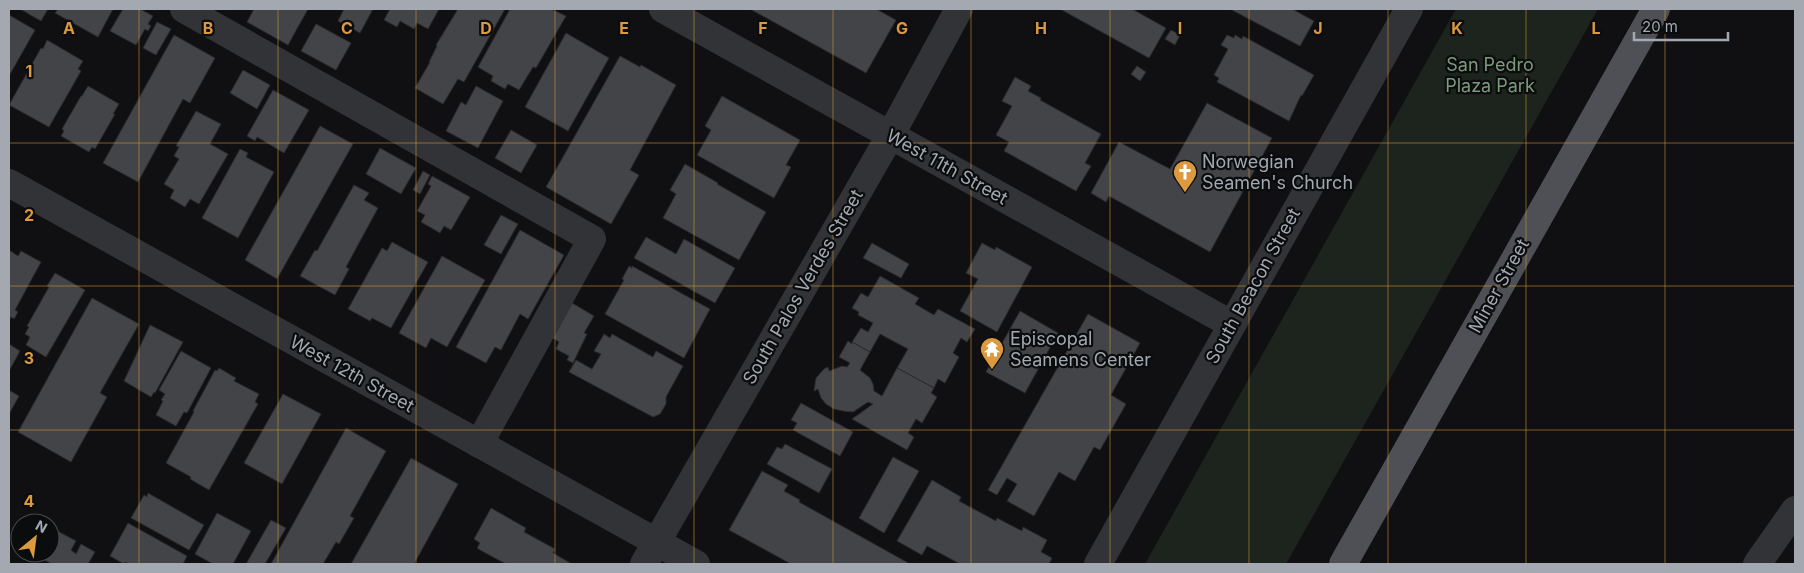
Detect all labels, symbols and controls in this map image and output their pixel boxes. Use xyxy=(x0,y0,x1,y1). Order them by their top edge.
scale bar xyxy=(1634,10,1728,42)
text: 20 m xyxy=(1642,17,1678,36)
text: A xyxy=(63,18,75,38)
text: B xyxy=(203,18,213,38)
text: C xyxy=(341,18,353,38)
text: D xyxy=(480,18,492,38)
text: E xyxy=(619,18,629,38)
text: F xyxy=(758,18,768,38)
text: G xyxy=(896,18,908,38)
text: H xyxy=(1035,18,1047,38)
text: I xyxy=(1178,18,1182,38)
text: J xyxy=(1313,18,1323,38)
text: K xyxy=(1451,18,1463,38)
text: L xyxy=(1591,18,1601,38)
park label: San Pedro Plaza Park xyxy=(1445,54,1535,96)
text: 1 xyxy=(26,61,32,81)
street label: West 11th Street xyxy=(883,125,1011,209)
place label: Norwegian Seamen's Church xyxy=(1202,151,1353,193)
church icon: Norwegian Seamen's Church xyxy=(1172,159,1198,193)
street label: South Palos Verdes Street xyxy=(738,186,867,388)
street label: South Beacon Street xyxy=(1201,204,1304,367)
text: 2 xyxy=(24,205,34,225)
street label: Miner Street xyxy=(1464,235,1533,336)
place label: Episcopal Seamens Center xyxy=(1010,328,1151,370)
street label: West 12th Street xyxy=(287,331,418,416)
temple icon: Episcopal Seamens Center xyxy=(979,336,1005,370)
text: 3 xyxy=(24,348,34,368)
text: 4 xyxy=(24,491,35,511)
north arrow xyxy=(10,513,60,563)
text: N xyxy=(33,516,50,536)

